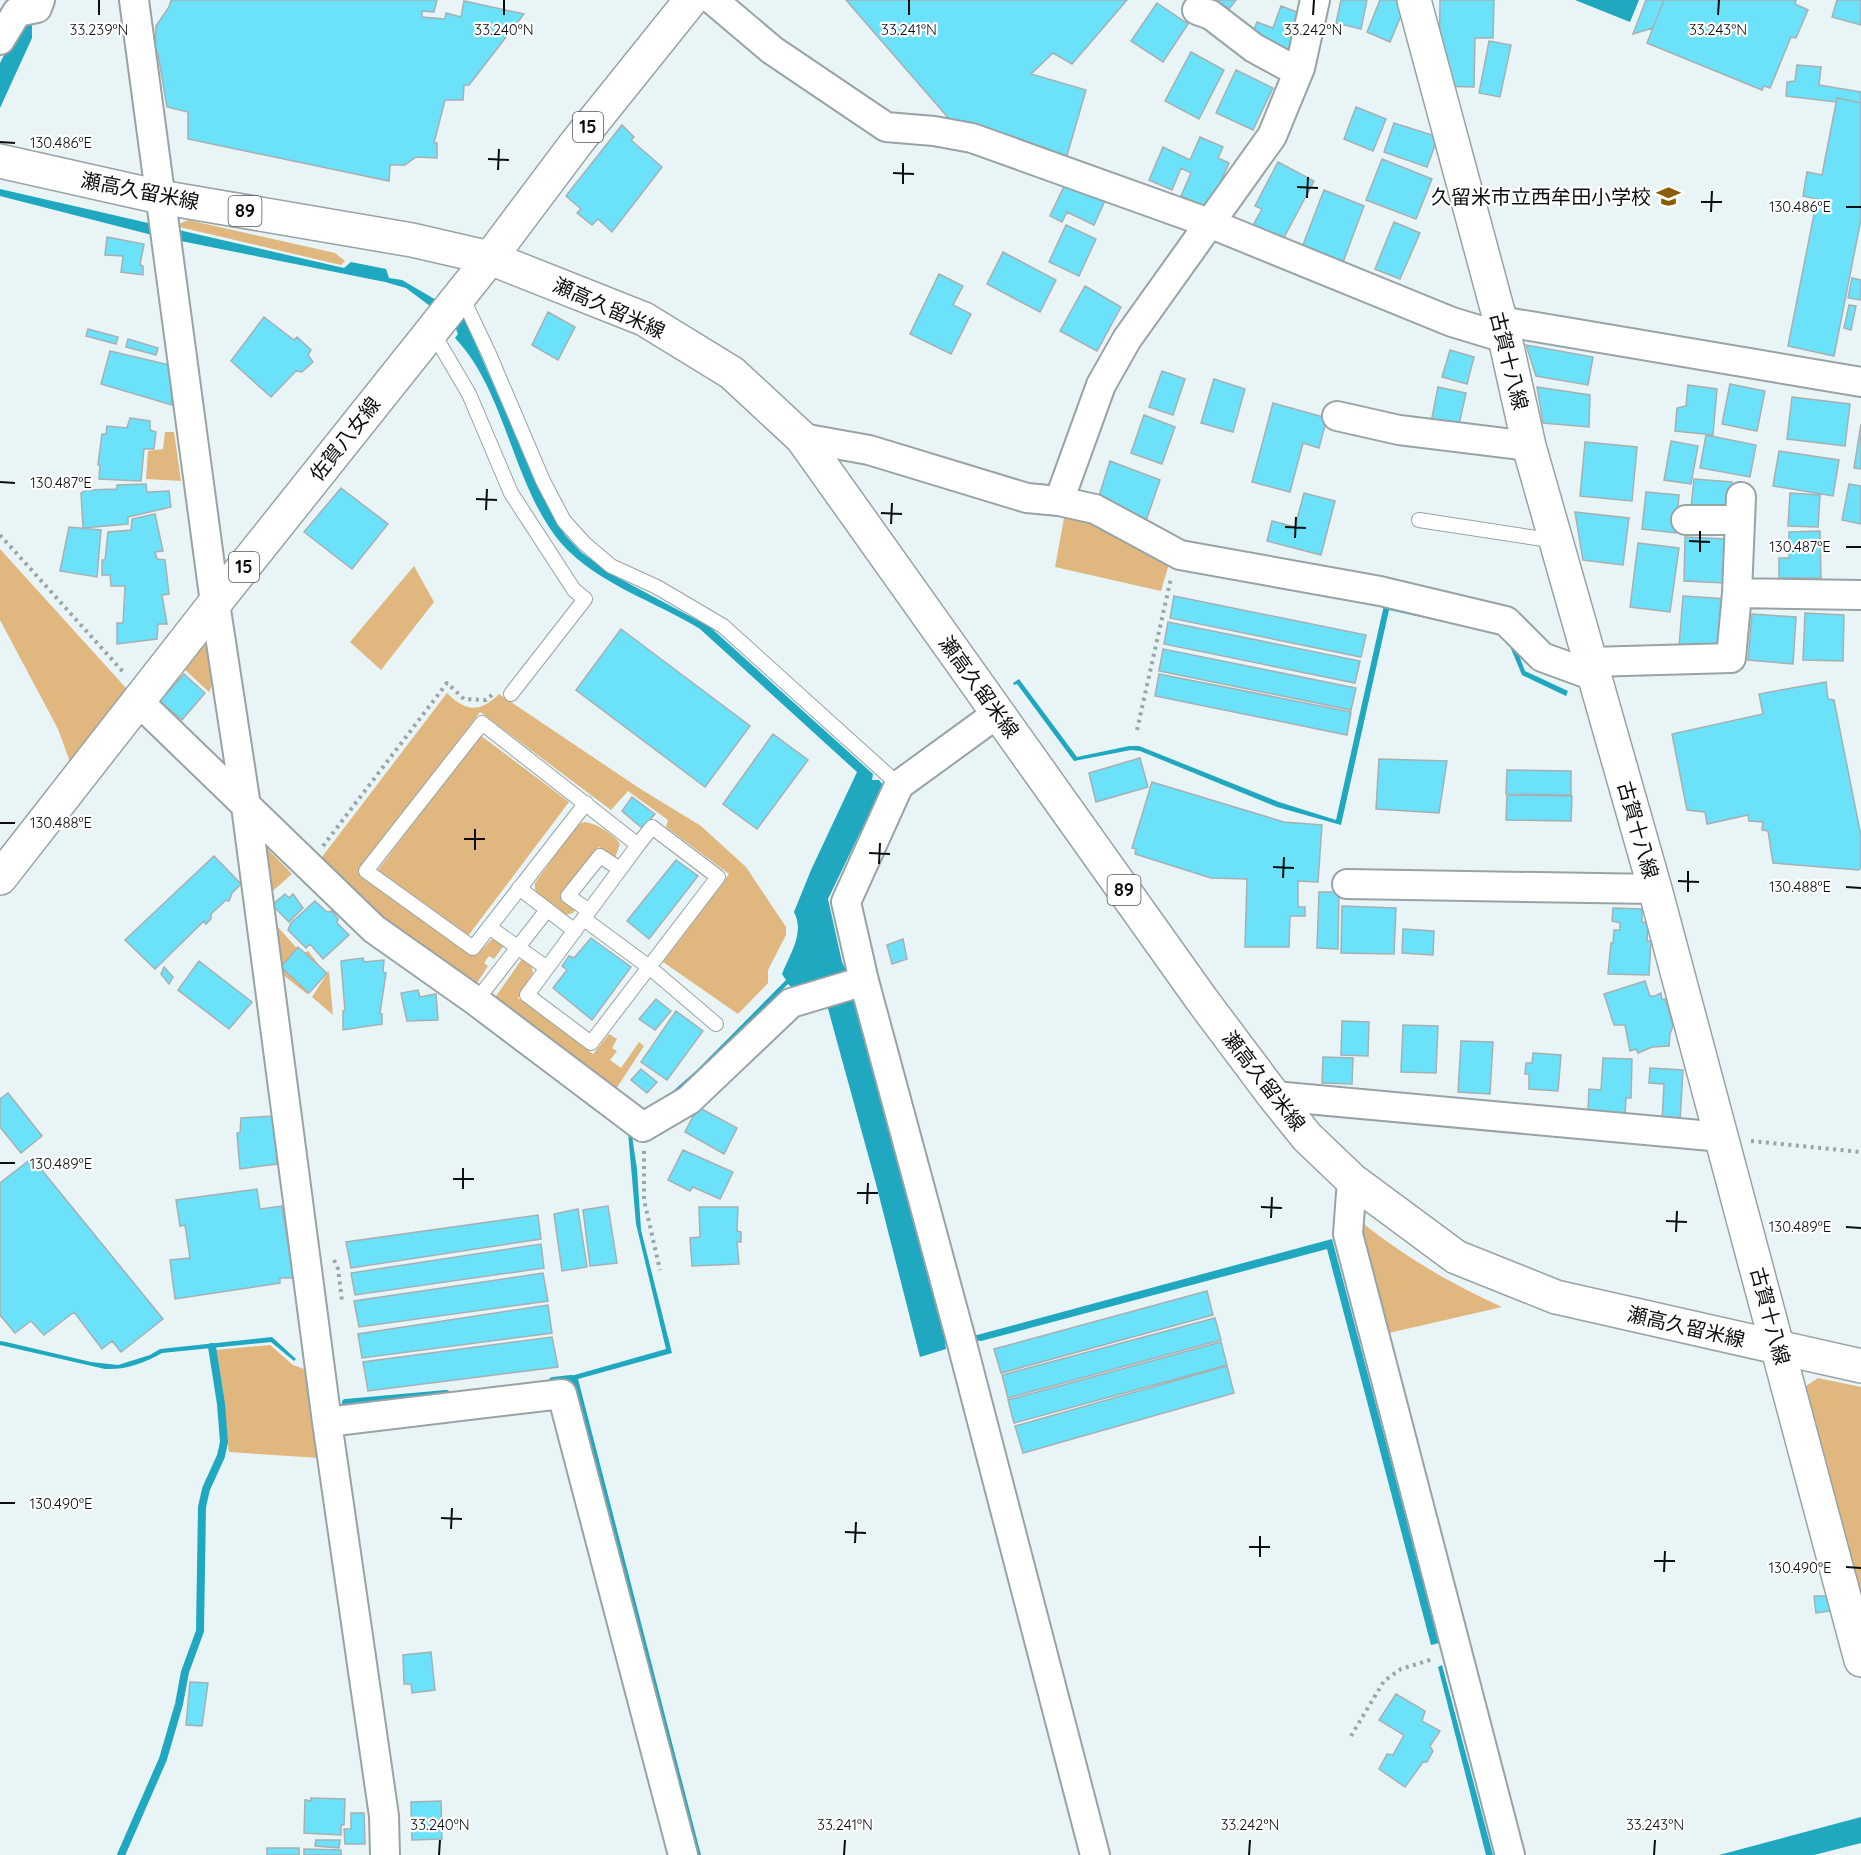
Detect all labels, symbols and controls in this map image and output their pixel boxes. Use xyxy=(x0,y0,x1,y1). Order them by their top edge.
text: 33.239°N xyxy=(70,20,128,39)
text: 33.240°N xyxy=(474,20,534,39)
text: 33.241°N xyxy=(881,20,937,39)
text: 33.242°N xyxy=(1284,20,1342,39)
text: 33.243°N xyxy=(1689,20,1747,39)
road number: 15 xyxy=(573,112,603,142)
text: 130.486°E xyxy=(30,133,92,152)
street label: 瀬高久留米線 xyxy=(79,167,201,214)
place label: 久留米市立西牟田小学校 xyxy=(1431,184,1651,209)
school or university icon: 久留米市立西牟田小学校 xyxy=(1656,184,1682,210)
road number: 89 xyxy=(228,196,262,226)
text: 130.486°E xyxy=(1769,197,1831,216)
street label: 瀬高久留米線 xyxy=(549,272,669,343)
street label: 古賀十八線 xyxy=(1485,309,1534,412)
street label: 佐賀八女線 xyxy=(304,392,385,486)
text: 130.487°E xyxy=(30,473,92,492)
text: 130.487°E xyxy=(1769,537,1831,556)
road number: 15 xyxy=(229,552,259,582)
street label: 瀬高久留米線 xyxy=(934,631,1025,743)
street label: 古賀十八線 xyxy=(1613,778,1664,881)
text: 130.488°E xyxy=(30,813,92,832)
road number: 89 xyxy=(1108,875,1140,905)
text: 130.488°E xyxy=(1769,877,1831,896)
street label: 瀬高久留米線 xyxy=(1218,1026,1311,1136)
text: 130.489°E xyxy=(30,1154,92,1173)
text: 130.489°E xyxy=(1769,1217,1831,1236)
street label: 古賀十八線 xyxy=(1745,1264,1795,1367)
street label: 瀬高久留米線 xyxy=(1625,1301,1747,1352)
text: 130.490°E xyxy=(29,1494,93,1513)
text: 130.490°E xyxy=(1768,1558,1832,1577)
text: 33.240°N xyxy=(410,1815,470,1834)
text: 33.241°N xyxy=(817,1815,873,1834)
text: 33.242°N xyxy=(1221,1815,1279,1834)
text: 33.243°N xyxy=(1626,1815,1684,1834)

